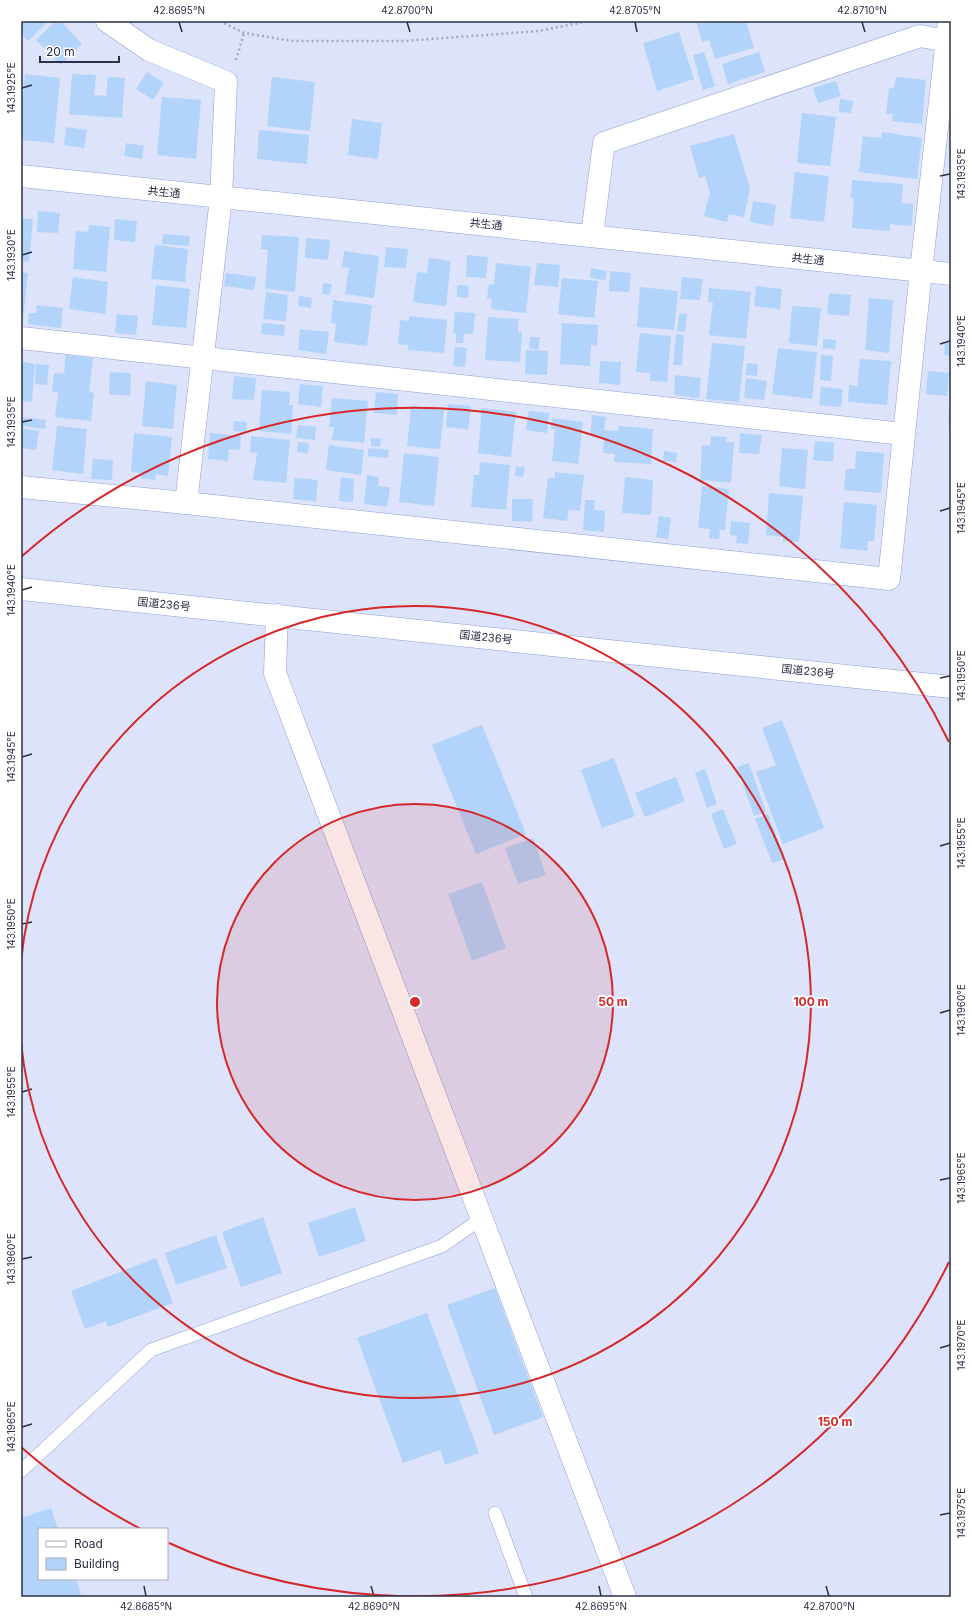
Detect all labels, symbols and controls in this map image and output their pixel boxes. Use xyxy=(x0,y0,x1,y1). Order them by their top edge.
text: 42.8695°N xyxy=(153,4,205,16)
text: 42.8700°N xyxy=(381,4,433,16)
text: 42.8705°N xyxy=(609,4,661,16)
text: 42.8710°N xyxy=(837,4,887,16)
scale bar xyxy=(40,38,119,64)
text: 20 m xyxy=(46,44,75,59)
text: 143.1925°E xyxy=(5,62,17,114)
text: 143.1935°E xyxy=(955,148,967,200)
street label: 共生通 xyxy=(147,183,181,201)
street label: 共生通 xyxy=(469,215,503,233)
text: 143.1930°E xyxy=(5,229,17,281)
street label: 共生通 xyxy=(791,250,825,268)
text: 143.1940°E xyxy=(955,315,967,367)
text: 143.1935°E xyxy=(5,396,17,448)
text: 143.1945°E xyxy=(955,482,967,534)
text: 143.1940°E xyxy=(5,564,17,616)
street label: 国道236号 xyxy=(137,594,191,614)
street label: 国道236号 xyxy=(459,627,513,647)
text: 143.1950°E xyxy=(955,650,967,702)
street label: 国道236号 xyxy=(781,661,835,681)
text: 143.1945°E xyxy=(5,731,17,783)
text: 143.1955°E xyxy=(955,817,967,869)
text: 143.1950°E xyxy=(5,898,17,950)
text: 143.1960°E xyxy=(955,984,967,1036)
text: 50 m xyxy=(598,994,628,1009)
text: 100 m xyxy=(793,994,829,1009)
centre of rings xyxy=(408,995,422,1009)
text: 143.1955°E xyxy=(5,1066,17,1118)
text: 143.1965°E xyxy=(955,1152,967,1204)
text: 143.1960°E xyxy=(5,1233,17,1285)
text: 143.1970°E xyxy=(955,1320,967,1370)
text: 143.1965°E xyxy=(5,1401,17,1453)
text: 150 m xyxy=(818,1414,852,1429)
text: 143.1975°E xyxy=(955,1488,967,1538)
legend xyxy=(38,1528,168,1580)
text: Road xyxy=(74,1536,103,1551)
text: Building xyxy=(74,1556,119,1571)
text: 42.8685°N xyxy=(120,1600,172,1612)
text: 42.8690°N xyxy=(348,1600,400,1612)
text: 42.8695°N xyxy=(575,1600,627,1612)
text: 42.8700°N xyxy=(803,1600,855,1612)

